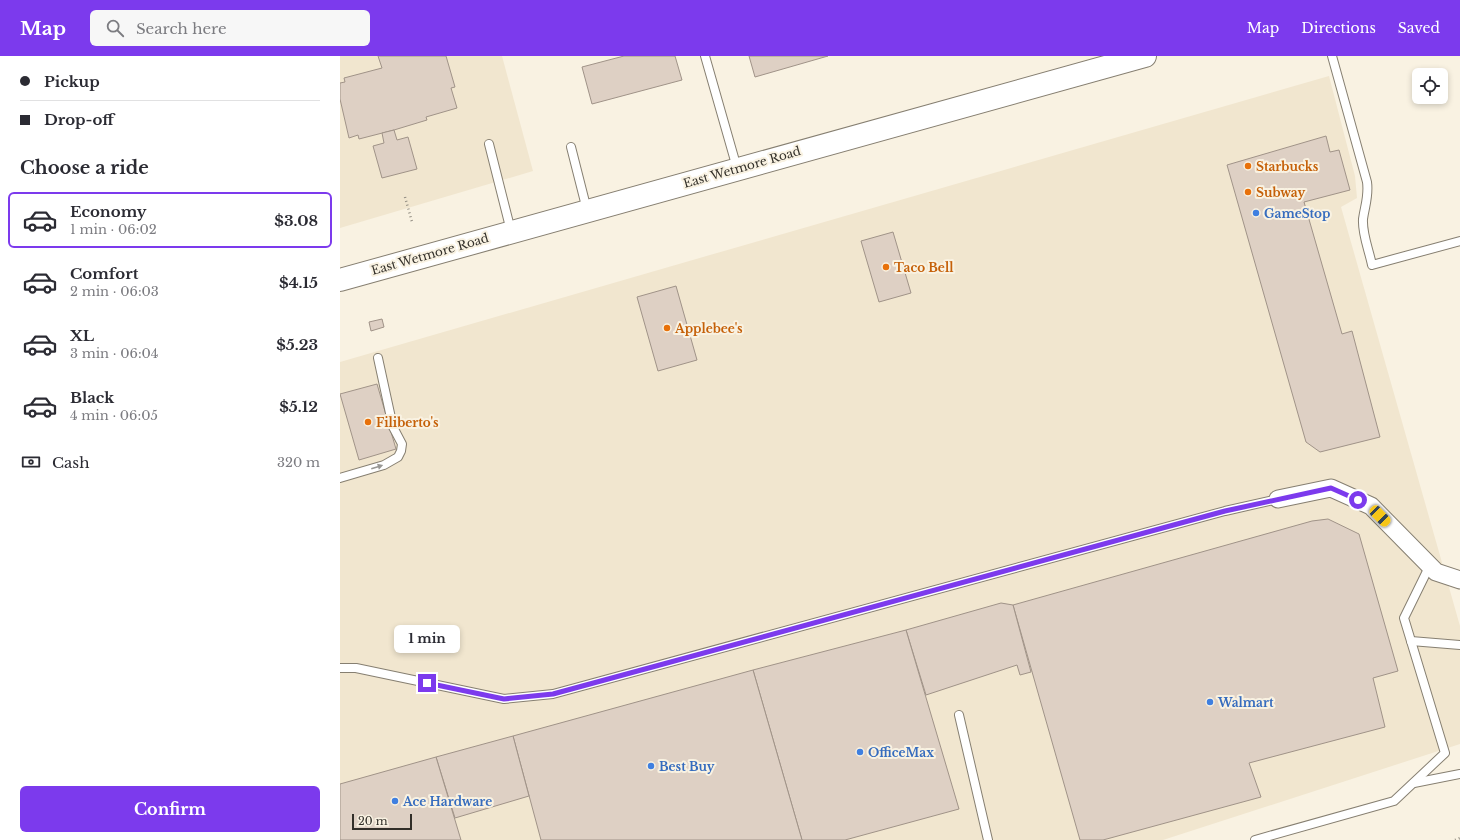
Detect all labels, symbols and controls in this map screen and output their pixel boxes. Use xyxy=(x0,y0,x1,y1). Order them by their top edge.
search box xyxy=(90,10,370,46)
text: Map xyxy=(20,17,66,40)
icon: search xyxy=(104,17,126,39)
text: Search here xyxy=(136,19,227,38)
text: Map xyxy=(1247,19,1279,37)
text: Directions xyxy=(1301,19,1376,37)
text: Saved xyxy=(1398,19,1440,37)
map controls xyxy=(1412,68,1448,104)
button: locate xyxy=(1412,68,1448,104)
text: Pickup xyxy=(44,72,100,91)
text: Drop-off xyxy=(44,110,114,129)
street label: East Wetmore Road xyxy=(682,143,802,191)
text: Choose a ride xyxy=(20,157,149,179)
place label: Starbucks xyxy=(1256,159,1319,174)
marker: Starbucks xyxy=(1243,161,1253,171)
place label: Subway xyxy=(1256,185,1305,200)
marker: Subway xyxy=(1243,187,1253,197)
icon: car xyxy=(22,202,58,238)
text: Economy xyxy=(70,202,147,221)
place label: GameStop xyxy=(1264,206,1330,221)
marker: GameStop xyxy=(1251,208,1261,218)
text: $3.08 xyxy=(274,211,318,230)
text: 1 min · 06:02 xyxy=(70,221,157,238)
street label: East Wetmore Road xyxy=(370,230,490,278)
place label: Taco Bell xyxy=(894,260,954,275)
marker: Taco Bell xyxy=(881,262,891,272)
icon: car xyxy=(22,264,58,300)
text: Comfort xyxy=(70,264,138,283)
text: $4.15 xyxy=(279,273,318,292)
text: 2 min · 06:03 xyxy=(70,283,159,300)
place label: Applebee's xyxy=(674,321,743,336)
marker: Applebee's xyxy=(662,323,672,333)
icon: car xyxy=(22,326,58,362)
text: XL xyxy=(70,326,94,345)
text: $5.23 xyxy=(276,335,318,354)
text: 3 min · 06:04 xyxy=(70,345,158,362)
icon: car xyxy=(22,388,58,424)
text: Black xyxy=(70,388,114,407)
text: $5.12 xyxy=(279,397,318,416)
text: 4 min · 06:05 xyxy=(70,407,158,424)
place label: Filiberto's xyxy=(376,415,439,430)
marker: Filiberto's xyxy=(363,417,373,427)
icon: cash xyxy=(20,451,42,473)
text: Cash xyxy=(52,453,89,472)
text: 320 m xyxy=(277,454,320,471)
one-way arrow xyxy=(372,464,384,470)
route start xyxy=(1349,491,1367,509)
car xyxy=(1367,503,1393,529)
callout: 1 min xyxy=(394,625,460,653)
text: 1 min xyxy=(408,630,446,647)
route end xyxy=(418,674,436,692)
place label: Walmart xyxy=(1217,695,1274,710)
marker: Walmart xyxy=(1205,697,1215,707)
place label: OfficeMax xyxy=(868,745,934,760)
marker: OfficeMax xyxy=(855,747,865,757)
place label: Best Buy xyxy=(659,759,715,774)
marker: Best Buy xyxy=(646,761,656,771)
button: Confirm xyxy=(20,786,320,832)
place label: Ace Hardware xyxy=(402,794,492,809)
marker: Ace Hardware xyxy=(390,796,400,806)
scale bar xyxy=(352,812,412,831)
text: 20 m xyxy=(358,814,388,828)

